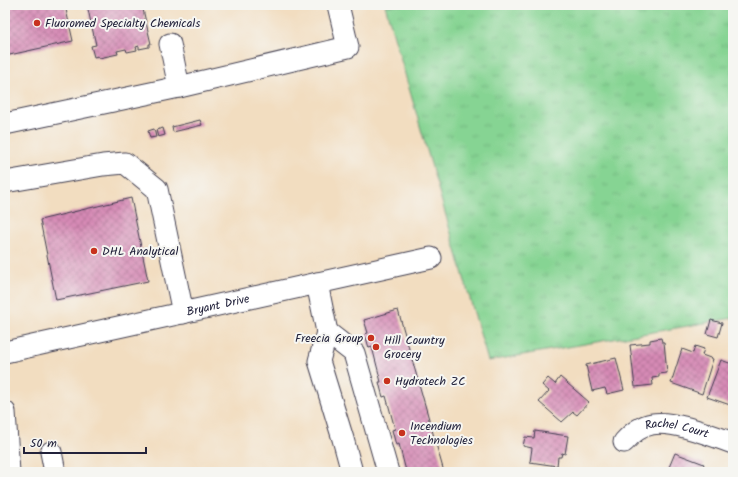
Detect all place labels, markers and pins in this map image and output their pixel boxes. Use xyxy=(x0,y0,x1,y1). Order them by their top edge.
place label: Fluoromed Specialty Chemicals xyxy=(45,14,200,33)
marker: Fluoromed Specialty Chemicals xyxy=(32,18,42,28)
place label: DHL Analytical xyxy=(102,242,179,261)
marker: DHL Analytical xyxy=(89,246,99,256)
place label: Freecia Group xyxy=(295,329,363,348)
place label: Hill Country Grocery xyxy=(384,331,445,364)
marker: Freecia Group xyxy=(366,333,376,343)
marker: Hill Country Grocery xyxy=(371,342,381,352)
place label: Hydrotech ZC xyxy=(395,372,465,391)
marker: Hydrotech ZC xyxy=(382,376,392,386)
place label: Incendium Technologies xyxy=(410,417,473,450)
marker: Incendium Technologies xyxy=(397,428,407,438)

